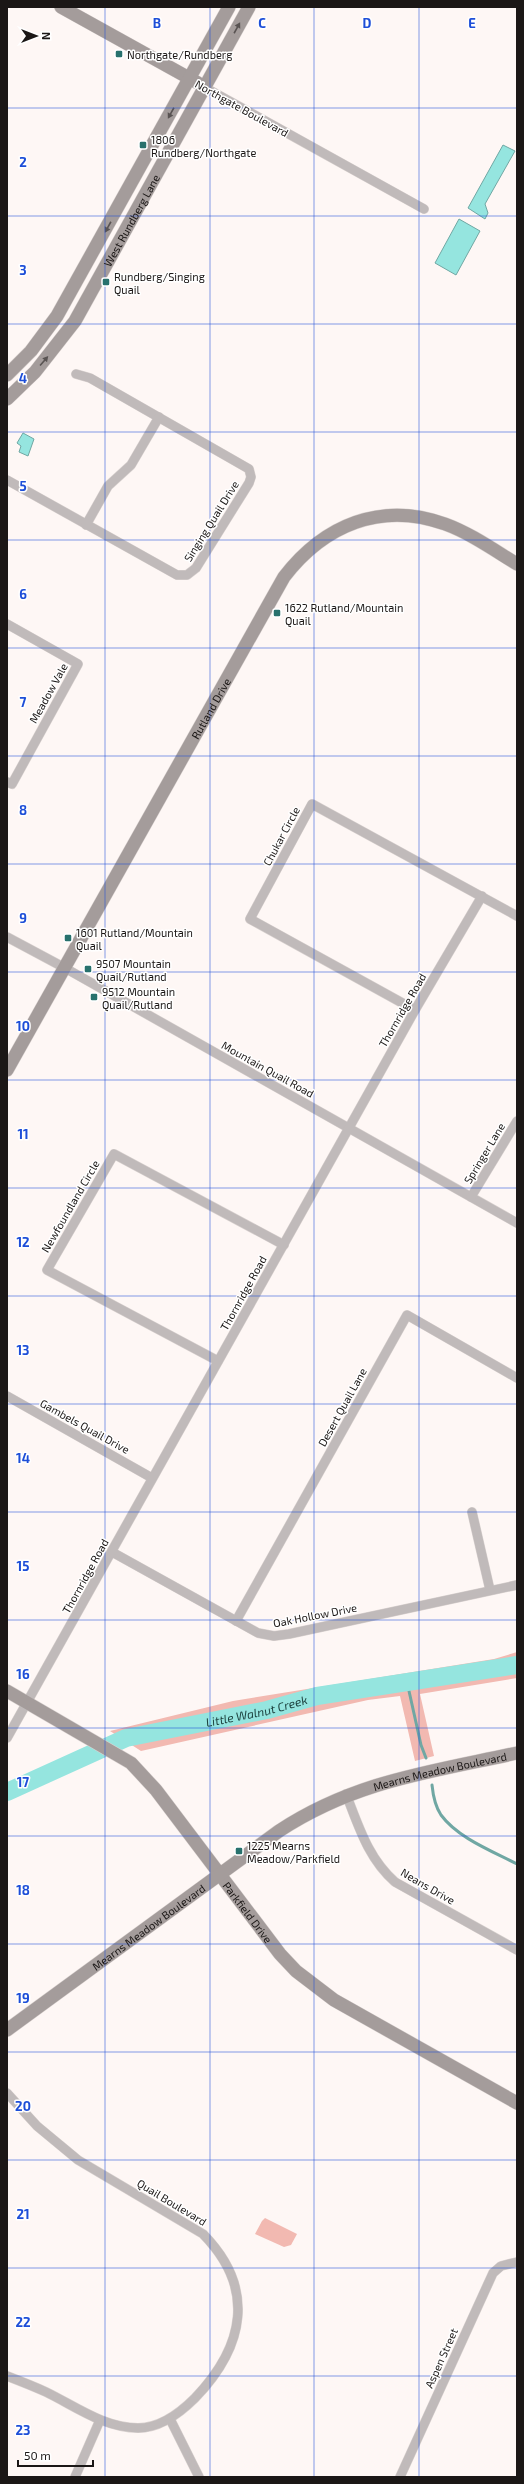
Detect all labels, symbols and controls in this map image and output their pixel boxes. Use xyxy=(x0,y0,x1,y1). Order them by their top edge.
text: B xyxy=(153,15,161,31)
text: C xyxy=(258,15,266,31)
text: D xyxy=(363,15,372,31)
text: E xyxy=(468,15,476,31)
north arrow xyxy=(16,16,56,56)
one-way arrow xyxy=(234,23,241,34)
text: N xyxy=(40,32,53,40)
place label: Northgate/Rundberg xyxy=(127,48,232,61)
marker: Northgate/Rundberg xyxy=(114,49,124,59)
street label: Northgate Boulevard xyxy=(193,77,291,139)
one-way arrow xyxy=(167,107,174,119)
place label: 1806 Rundberg/Northgate xyxy=(151,133,256,159)
marker: 1806 Rundberg/Northgate xyxy=(138,140,148,150)
text: 2 xyxy=(19,154,27,170)
street label: West Rundberg Lane xyxy=(100,172,162,269)
one-way arrow xyxy=(105,221,111,233)
text: 3 xyxy=(19,262,27,278)
place label: Rundberg/Singing Quail xyxy=(114,270,205,297)
marker: Rundberg/Singing Quail xyxy=(101,277,111,287)
one-way arrow xyxy=(40,356,49,367)
text: 4 xyxy=(19,370,27,386)
text: 5 xyxy=(19,478,27,494)
street label: Singing Quail Drive xyxy=(181,478,242,564)
text: 6 xyxy=(19,586,27,602)
place label: 1622 Rutland/Mountain Quail xyxy=(285,601,403,628)
marker: 1622 Rutland/Mountain Quail xyxy=(272,608,282,618)
street label: Meadow Vale xyxy=(26,661,70,725)
street label: Rutland Drive xyxy=(188,675,233,741)
text: 7 xyxy=(20,694,27,710)
text: 8 xyxy=(19,802,27,818)
street label: Chukar Circle xyxy=(260,804,302,868)
text: 9 xyxy=(19,910,27,926)
place label: 1601 Rutland/Mountain Quail xyxy=(76,926,193,953)
marker: 1601 Rutland/Mountain Quail xyxy=(63,933,73,943)
place label: 9507 Mountain Quail/Rutland xyxy=(96,957,171,984)
marker: 9507 Mountain Quail/Rutland xyxy=(83,964,93,974)
street label: Thornridge Road xyxy=(376,971,428,1049)
place label: 9512 Mountain Quail/Rutland xyxy=(102,985,175,1012)
marker: 9512 Mountain Quail/Rutland xyxy=(89,992,99,1002)
text: 10 xyxy=(16,1018,30,1034)
street label: Mountain Quail Road xyxy=(219,1038,316,1101)
street label: Springer Lane xyxy=(461,1120,507,1186)
text: 11 xyxy=(17,1126,29,1142)
street label: Newfoundland Circle xyxy=(38,1158,102,1254)
text: 12 xyxy=(16,1234,30,1250)
street label: Thornridge Road xyxy=(217,1254,269,1332)
text: 13 xyxy=(17,1342,30,1358)
street label: Desert Quail Lane xyxy=(315,1365,370,1449)
street label: Gambels Quail Drive xyxy=(38,1396,132,1457)
text: 14 xyxy=(16,1450,30,1466)
street label: Thornridge Road xyxy=(59,1537,111,1615)
text: 15 xyxy=(17,1558,29,1574)
street label: Oak Hollow Drive xyxy=(272,1600,358,1629)
text: 16 xyxy=(16,1666,30,1682)
water label: Little Walnut Creek xyxy=(205,1692,309,1729)
street label: Mearns Meadow Boulevard xyxy=(371,1749,508,1793)
text: 17 xyxy=(17,1774,29,1790)
place label: 1225 Mearns Meadow/Parkfield xyxy=(247,1839,340,1865)
marker: 1225 Mearns Meadow/Parkfield xyxy=(234,1846,244,1856)
street label: Neans Drive xyxy=(399,1865,457,1907)
street label: Parkfield Drive xyxy=(221,1879,276,1945)
street label: Mearns Meadow Boulevard xyxy=(89,1881,207,1972)
text: 18 xyxy=(16,1882,30,1898)
text: 19 xyxy=(16,1990,30,2006)
text: 20 xyxy=(15,2098,31,2114)
street label: Quail Boulevard xyxy=(134,2176,209,2229)
text: 21 xyxy=(16,2206,30,2222)
text: 22 xyxy=(15,2314,31,2330)
street label: Aspen Street xyxy=(422,2326,460,2390)
text: 23 xyxy=(16,2422,30,2438)
scale bar xyxy=(18,2442,93,2468)
text: 50 m xyxy=(24,2448,51,2462)

